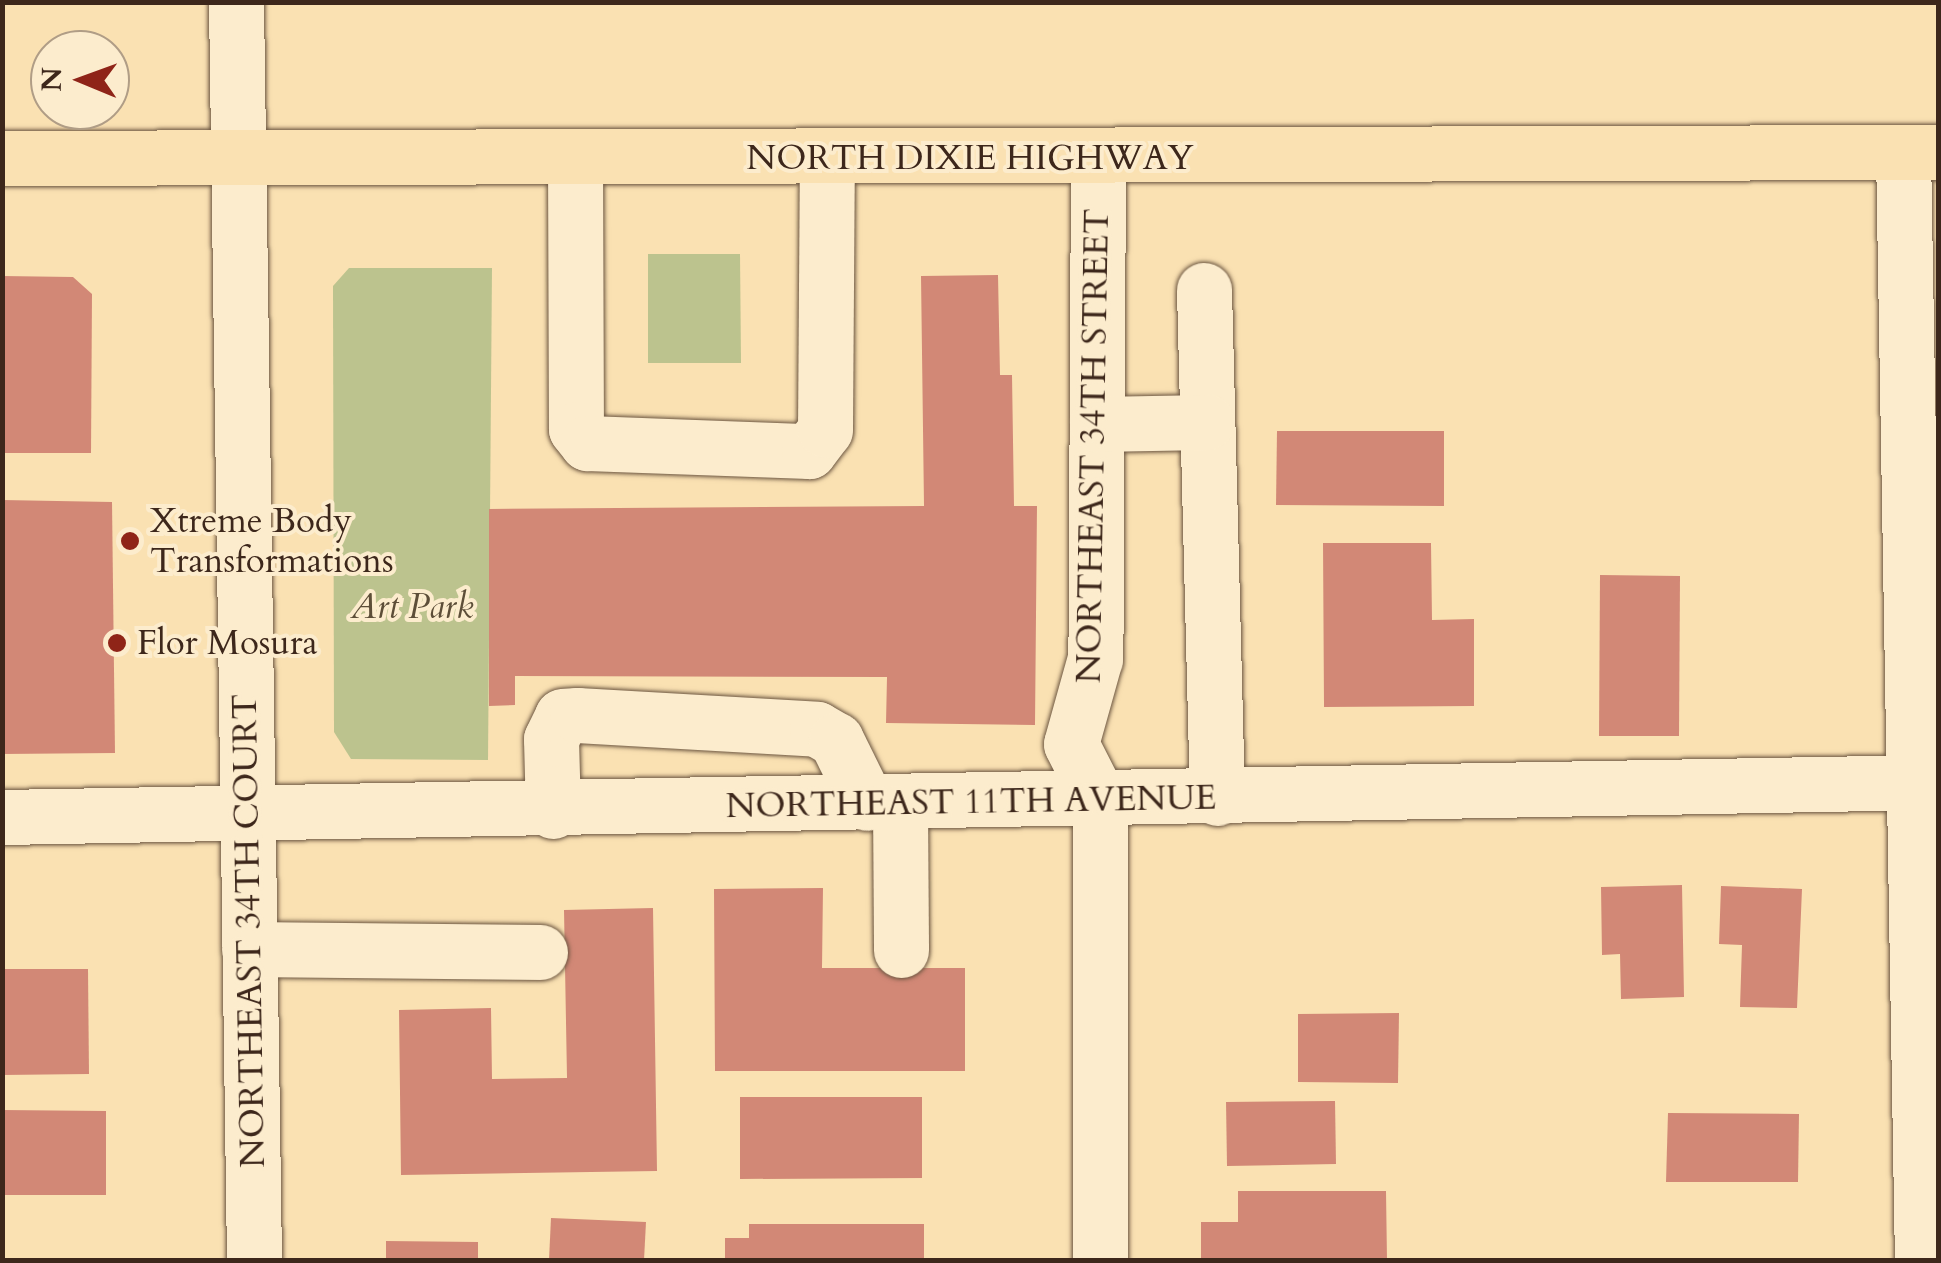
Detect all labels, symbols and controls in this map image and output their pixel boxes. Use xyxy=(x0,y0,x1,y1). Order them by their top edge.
north arrow xyxy=(30,30,130,130)
text: N xyxy=(33,67,71,92)
street label: NORTH DIXIE HIGHWAY xyxy=(746,137,1194,179)
street label: NORTHEAST 34TH STREET xyxy=(1068,208,1118,684)
place label: Xtreme Body Transformations xyxy=(150,500,394,582)
marker: Xtreme Body Transformations xyxy=(119,530,141,552)
park label: Art Park xyxy=(351,586,473,628)
place label: Flor Mosura xyxy=(137,622,318,664)
marker: Flor Mosura xyxy=(106,632,128,654)
street label: NORTHEAST 34TH COURT xyxy=(224,694,274,1168)
street label: NORTHEAST 11TH AVENUE xyxy=(725,777,1217,827)

